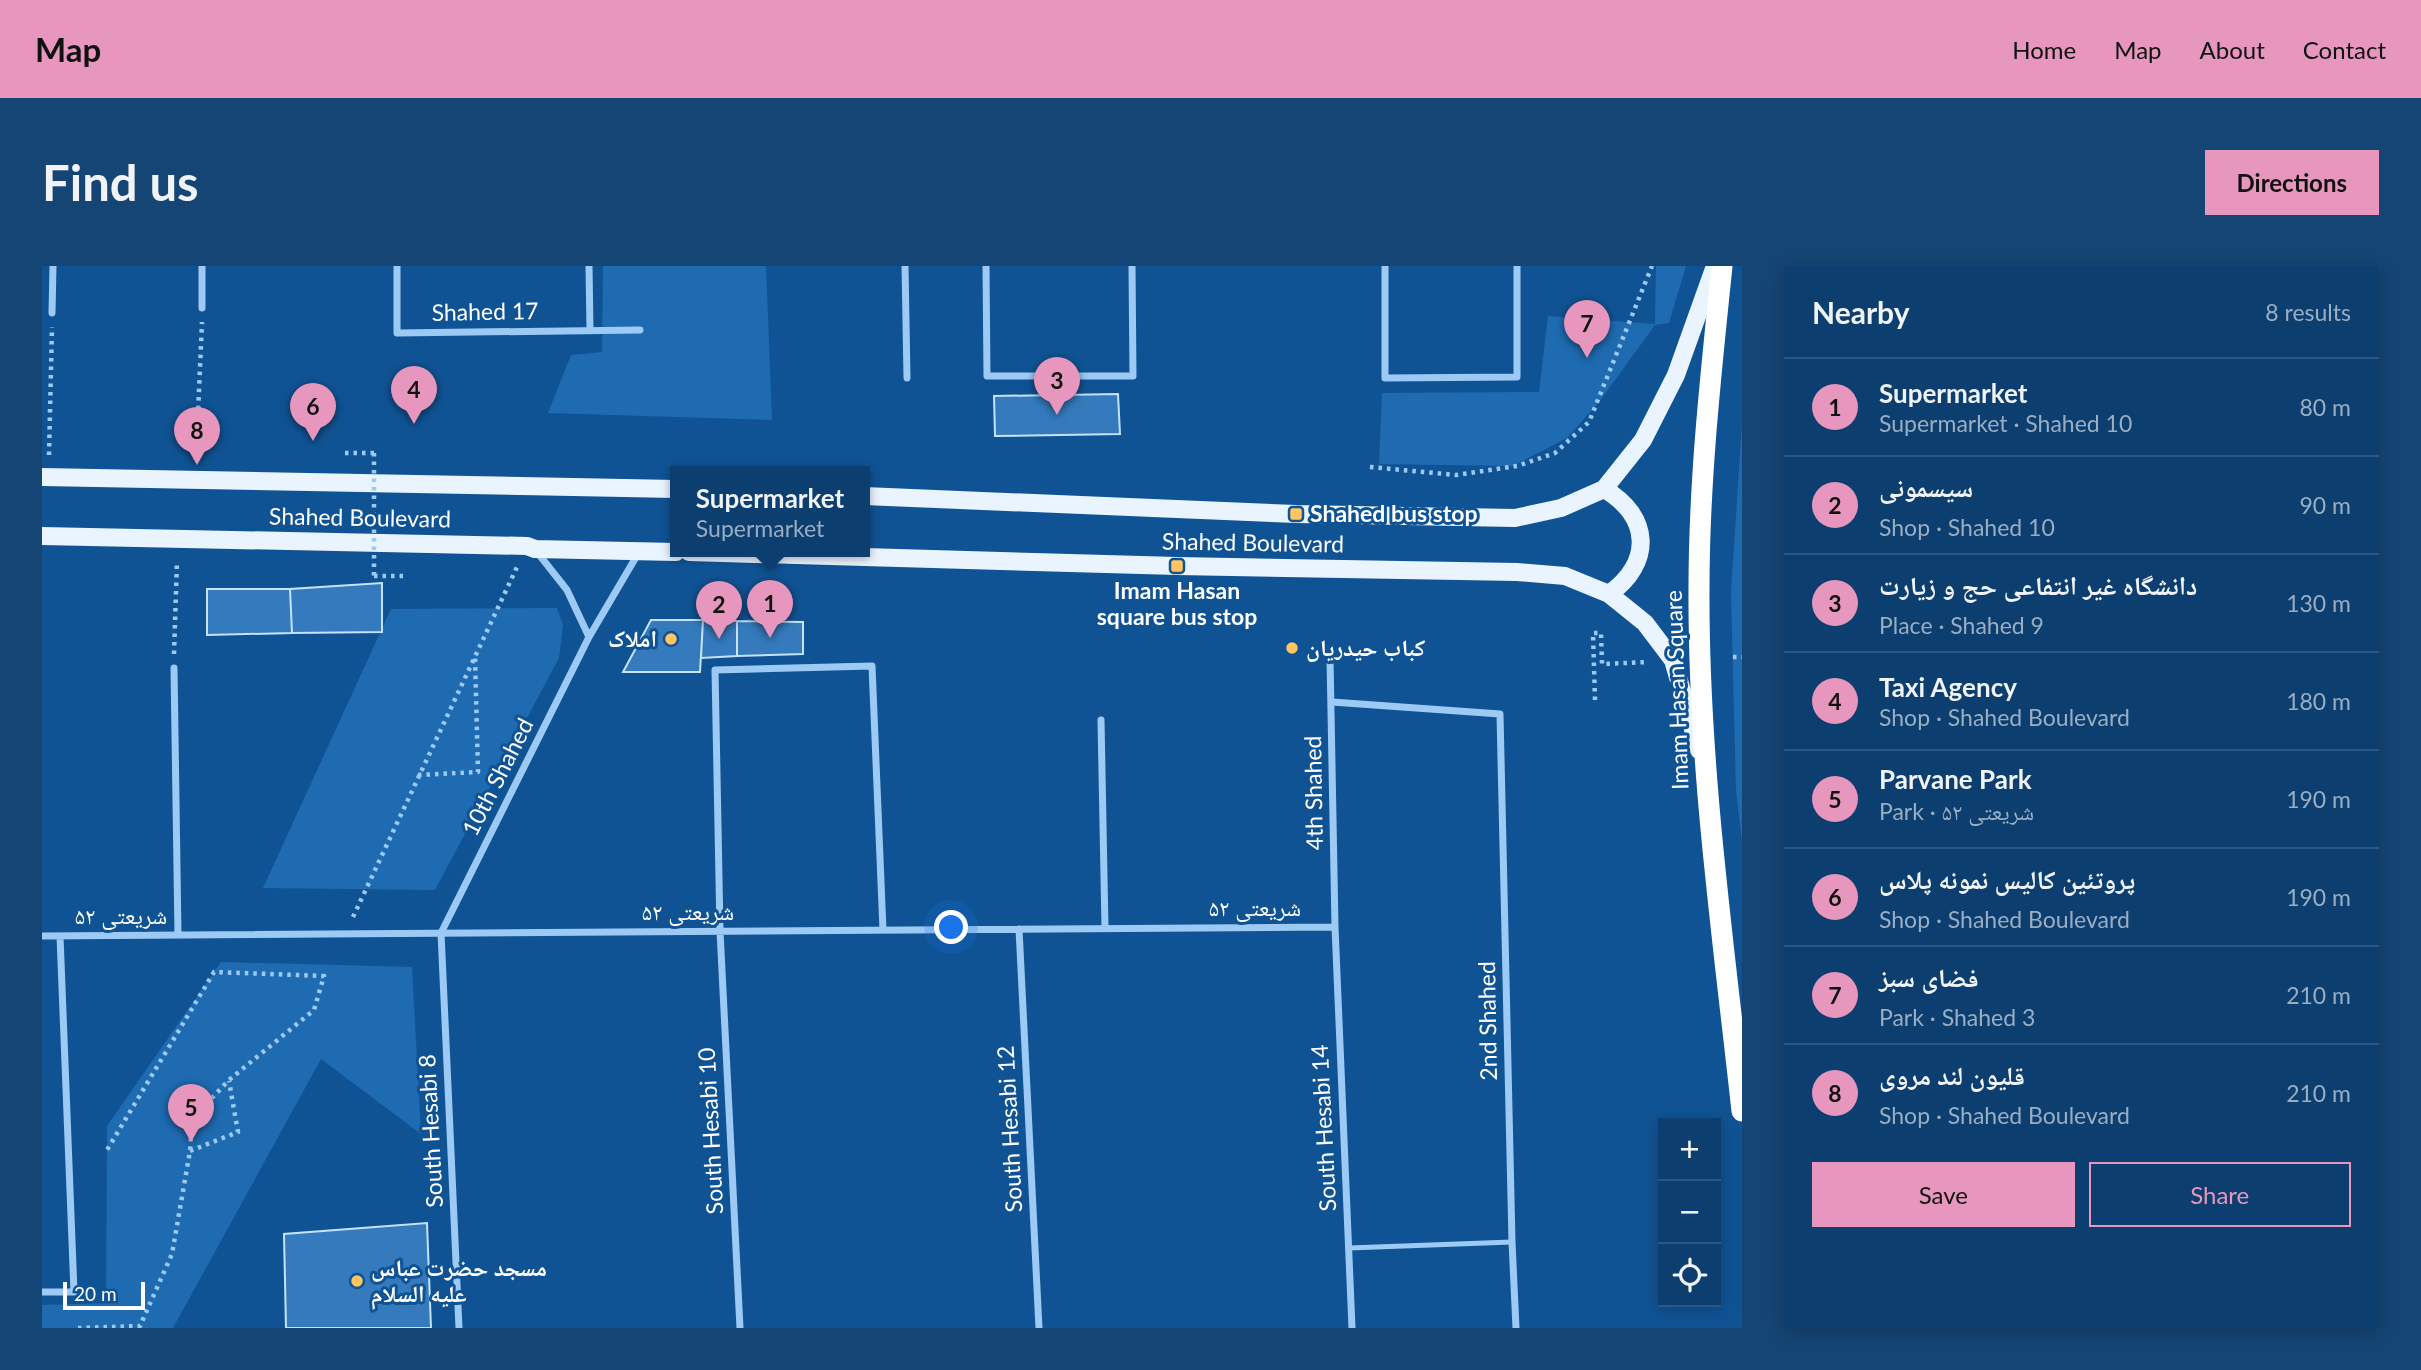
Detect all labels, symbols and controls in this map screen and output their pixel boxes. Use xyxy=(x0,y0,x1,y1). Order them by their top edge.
text: Map xyxy=(35,29,101,69)
text: Home xyxy=(2012,35,2076,64)
text: Map xyxy=(2114,35,2162,64)
text: About xyxy=(2200,35,2265,64)
text: Contact xyxy=(2303,35,2386,64)
button: Directions xyxy=(2205,150,2379,215)
text: Find us xyxy=(42,153,199,211)
text: Nearby xyxy=(1812,294,1910,330)
street label: Shahed 17 xyxy=(431,296,539,326)
text: 8 results xyxy=(2265,298,2351,326)
pin: 7 xyxy=(1564,300,1610,358)
pin: 3 xyxy=(1034,357,1080,415)
pin: 4 xyxy=(391,366,437,424)
text: Supermarket xyxy=(1879,377,2027,409)
pin: 6 xyxy=(290,383,336,441)
text: 1 xyxy=(1828,393,1842,421)
text: 80 m xyxy=(2300,393,2351,421)
pin: 8 xyxy=(174,407,220,465)
text: Supermarket · Shahed 10 xyxy=(1879,409,2132,437)
popup xyxy=(670,466,870,557)
text: سیسمونی xyxy=(1879,471,1973,503)
text: Supermarket xyxy=(696,482,844,514)
text: 2 xyxy=(1828,491,1842,519)
text: 90 m xyxy=(2300,491,2351,519)
place label: Shahed bus stop xyxy=(1310,499,1478,527)
street label: Shahed Boulevard xyxy=(269,501,451,533)
marker: Shahed bus stop xyxy=(1288,506,1304,522)
text: Shop · Shahed 10 xyxy=(1879,513,2055,541)
text: Supermarket xyxy=(696,514,824,542)
street label: Shahed Boulevard xyxy=(1162,526,1344,558)
marker: Imam Hasan square bus stop xyxy=(1169,558,1185,574)
text: دانشگاه غیر انتفاعی حج و زیارت xyxy=(1879,569,2197,601)
place label: Imam Hasan square bus stop xyxy=(1097,576,1257,630)
pin: 1 xyxy=(747,580,793,638)
pin: 2 xyxy=(696,581,742,639)
text: 3 xyxy=(1828,589,1842,617)
text: 130 m xyxy=(2286,589,2351,617)
street label: Imam Hasan Square xyxy=(1659,590,1693,790)
text: Place · Shahed 9 xyxy=(1879,611,2044,639)
place label: املاک xyxy=(608,624,657,652)
marker: املاک xyxy=(663,631,679,647)
place label: کباب حیدریان xyxy=(1306,633,1425,662)
marker: کباب حیدریان xyxy=(1284,640,1300,656)
text: Taxi Agency xyxy=(1879,671,2017,703)
text: 4 xyxy=(1828,687,1842,715)
text: 180 m xyxy=(2286,687,2351,715)
text: Shop · Shahed Boulevard xyxy=(1879,703,2130,731)
street label: 10th Shahed xyxy=(456,713,539,840)
street label: 4th Shahed xyxy=(1298,735,1328,851)
text: Parvane Park xyxy=(1879,763,2032,795)
text: 5 xyxy=(1828,785,1842,813)
text: 190 m xyxy=(2286,785,2351,813)
text: Park · شریعتی ۵۲ xyxy=(1879,797,2034,825)
text: پروتئین کالیس نمونه پلاس xyxy=(1879,863,2135,895)
text: 6 xyxy=(1828,883,1842,911)
text: 190 m xyxy=(2286,883,2351,911)
street label: شریعتی ۵۲ xyxy=(1209,893,1301,922)
street label: شریعتی ۵۲ xyxy=(642,897,734,926)
street label: شریعتی ۵۲ xyxy=(75,901,167,930)
text: Shop · Shahed Boulevard xyxy=(1879,905,2130,933)
your location xyxy=(934,910,968,944)
street label: 2nd Shahed xyxy=(1472,961,1502,1081)
text: فضای سبز xyxy=(1879,961,1979,993)
text: 7 xyxy=(1828,981,1842,1009)
text: 210 m xyxy=(2286,981,2351,1009)
text: Park · Shahed 3 xyxy=(1879,1003,2035,1031)
street label: South Hesabi 14 xyxy=(1305,1044,1341,1212)
street label: South Hesabi 12 xyxy=(991,1045,1027,1213)
street label: South Hesabi 10 xyxy=(692,1047,728,1215)
street label: South Hesabi 8 xyxy=(412,1054,448,1208)
text: قلیون لند مروی xyxy=(1879,1059,2025,1091)
text: 8 xyxy=(1828,1079,1842,1107)
text: 210 m xyxy=(2286,1079,2351,1107)
pin: 5 xyxy=(168,1084,214,1142)
text: Shop · Shahed Boulevard xyxy=(1879,1101,2130,1129)
map controls xyxy=(1658,1118,1721,1307)
button: + xyxy=(1658,1118,1721,1181)
button: Save xyxy=(1812,1162,2075,1227)
button: Share xyxy=(2089,1162,2351,1227)
button: − xyxy=(1658,1181,1721,1244)
button: locate xyxy=(1658,1244,1721,1307)
place label: مسجد حضرت عباس علیه السلام xyxy=(371,1253,547,1310)
marker: مسجد حضرت عباس علیه السلام xyxy=(349,1273,365,1289)
scale bar xyxy=(63,1279,145,1311)
text: 20 m xyxy=(74,1282,117,1305)

